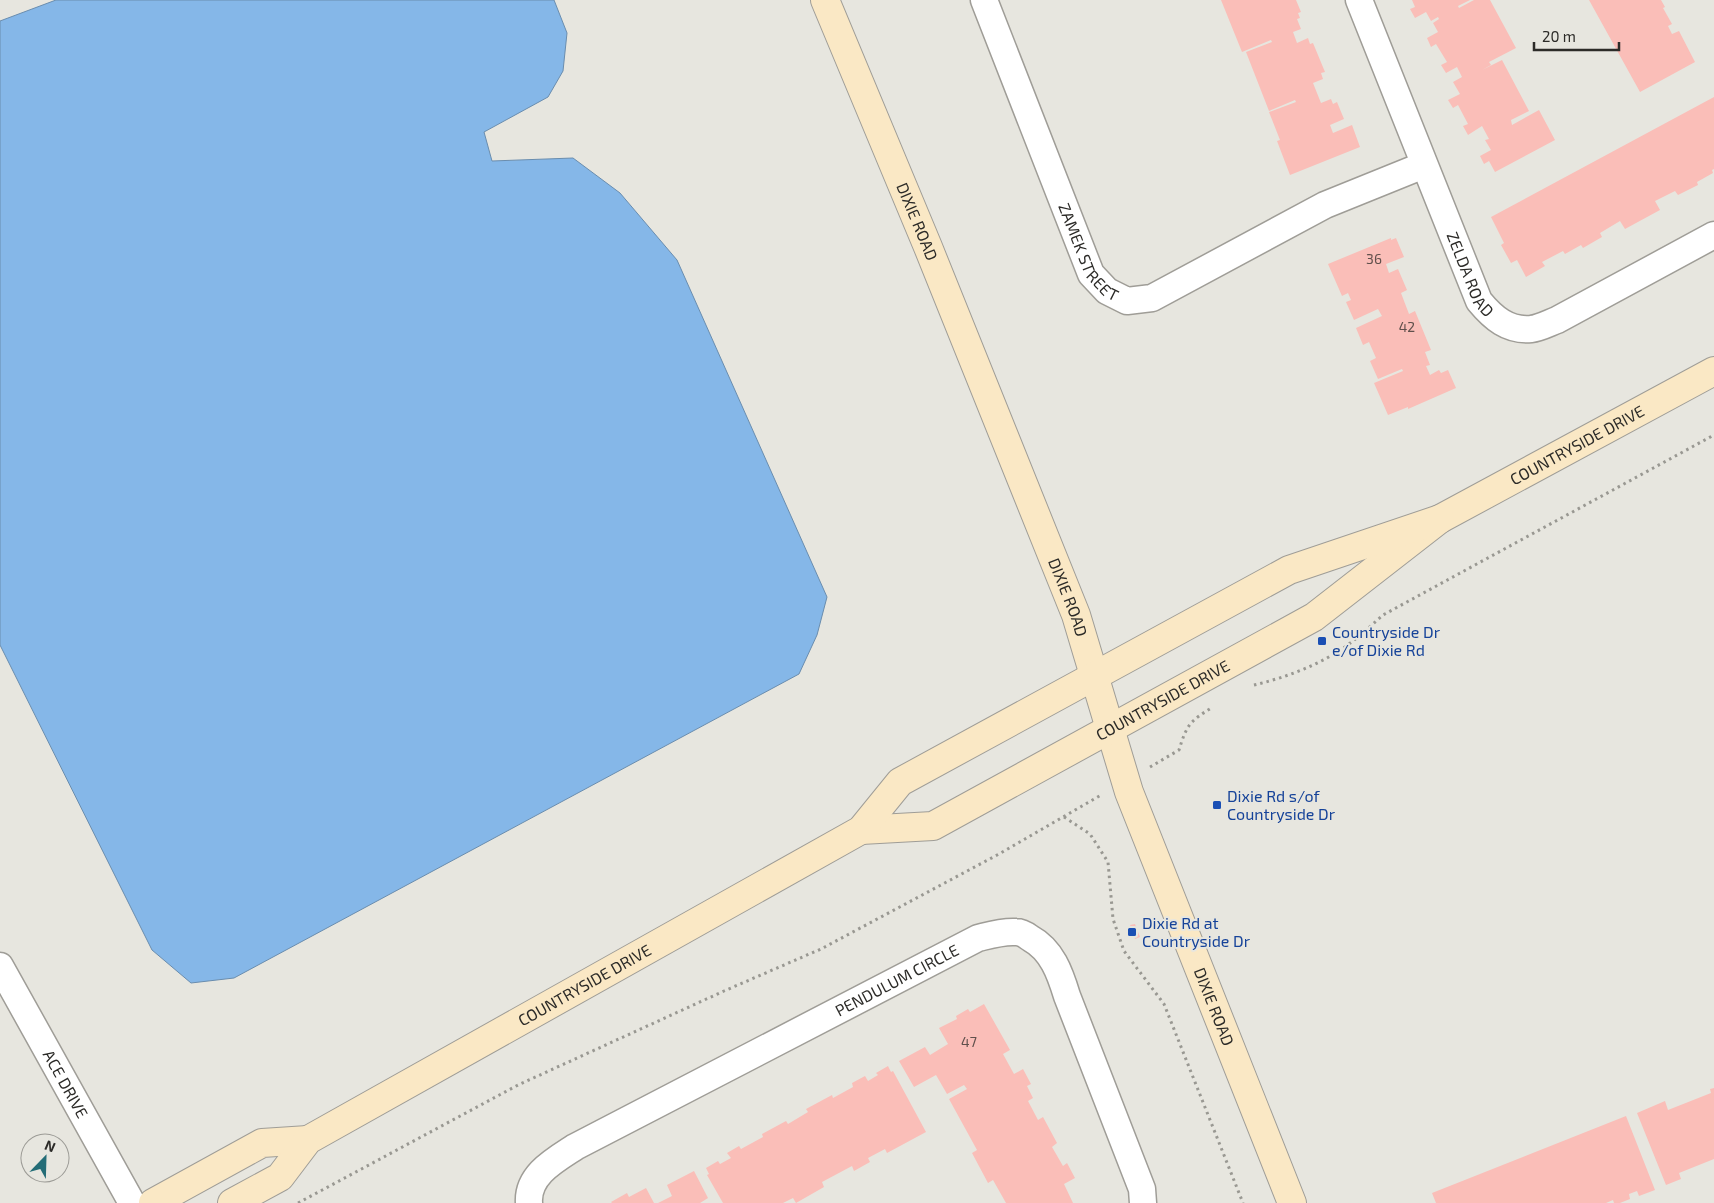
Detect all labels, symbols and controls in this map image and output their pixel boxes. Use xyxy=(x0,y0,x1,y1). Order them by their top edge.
scale bar xyxy=(1534,20,1619,52)
text: 20 m xyxy=(1542,27,1576,45)
street label: DIXIE ROAD xyxy=(893,180,942,263)
street label: ZAMEK STREET xyxy=(1055,200,1122,304)
street label: ZELDA ROAD xyxy=(1443,229,1498,320)
house number: 36 xyxy=(1366,250,1382,267)
house number: 42 xyxy=(1399,318,1415,335)
street label: COUNTRYSIDE DRIVE xyxy=(1506,401,1647,488)
street label: DIXIE ROAD xyxy=(1045,555,1092,639)
place label: Countryside Dr e/of Dixie Rd xyxy=(1332,622,1441,659)
marker: Countryside Dr e/of Dixie Rd xyxy=(1316,635,1328,647)
street label: COUNTRYSIDE DRIVE xyxy=(1092,655,1232,744)
place label: Dixie Rd s/of Countryside Dr xyxy=(1227,786,1336,823)
marker: Dixie Rd s/of Countryside Dr xyxy=(1211,799,1223,811)
place label: Dixie Rd at Countryside Dr xyxy=(1142,913,1251,950)
marker: Dixie Rd at Countryside Dr xyxy=(1126,926,1138,938)
street label: COUNTRYSIDE DRIVE xyxy=(514,940,654,1029)
street label: PENDULUM CIRCLE xyxy=(832,940,962,1020)
street label: DIXIE ROAD xyxy=(1191,965,1239,1048)
house number: 47 xyxy=(961,1033,977,1050)
street label: ACE DRIVE xyxy=(40,1046,93,1121)
north arrow xyxy=(20,1133,70,1183)
text: N xyxy=(42,1136,58,1155)

